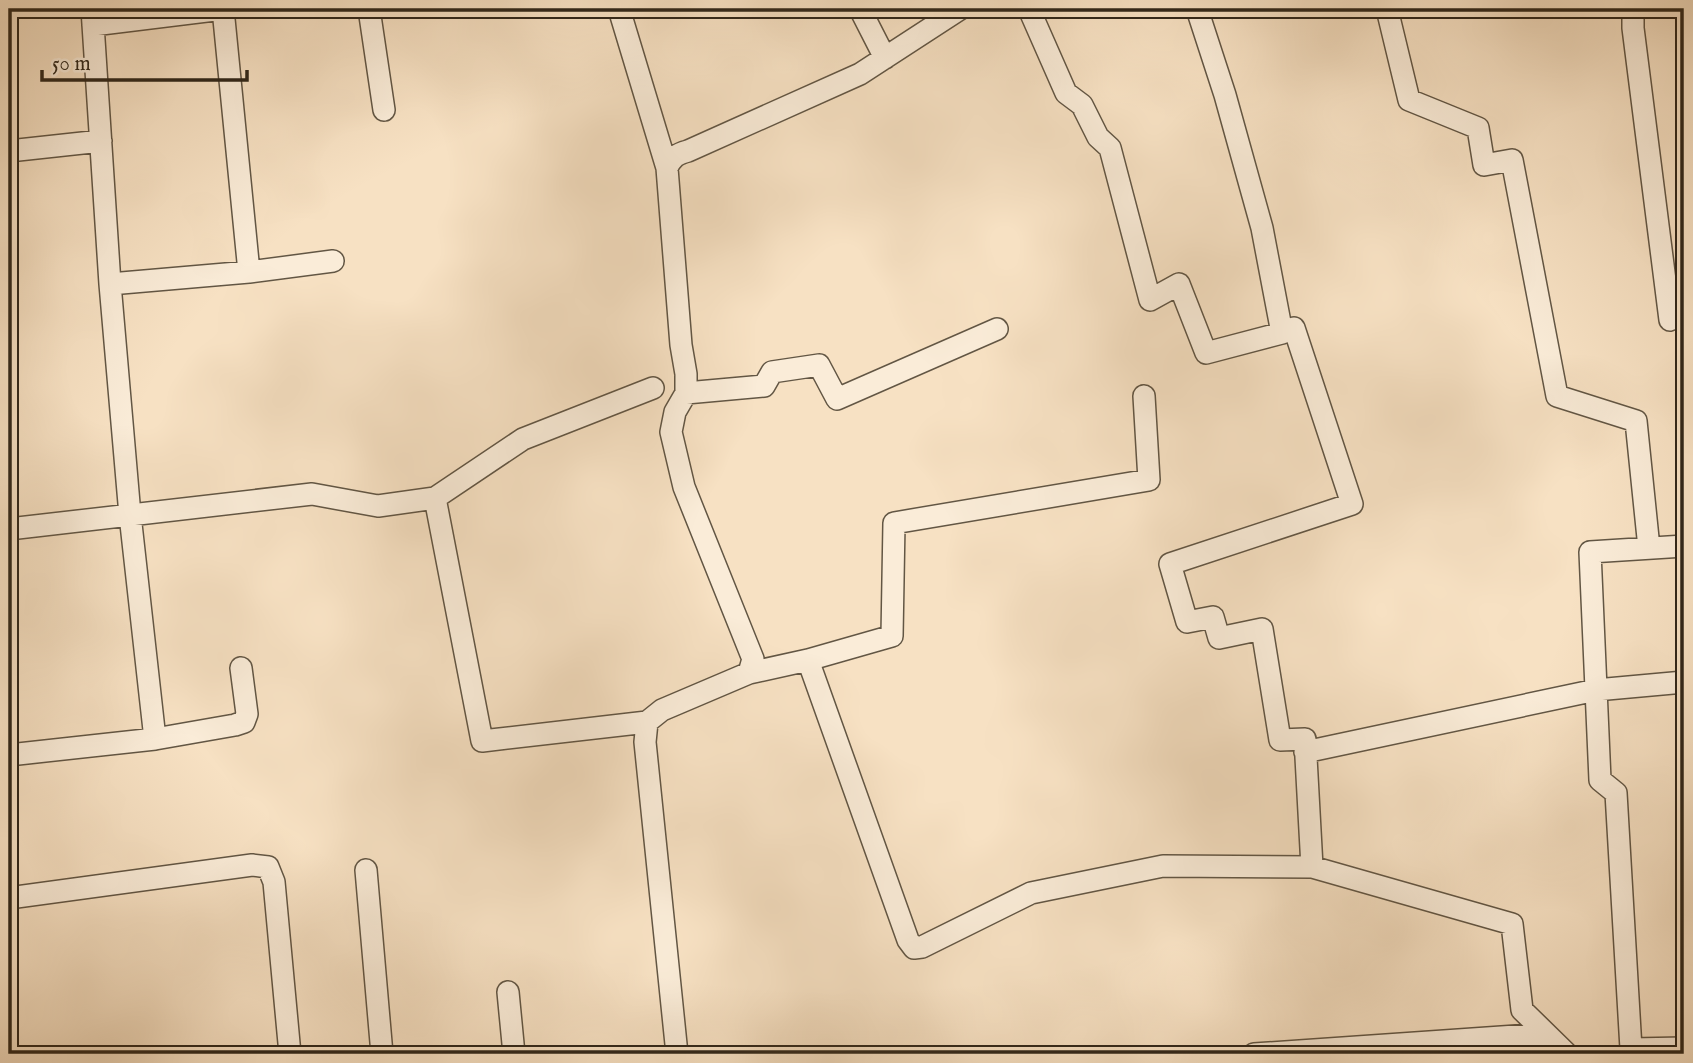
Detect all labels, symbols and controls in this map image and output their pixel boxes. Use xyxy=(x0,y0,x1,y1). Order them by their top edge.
scale bar xyxy=(42,38,247,82)
text: 50 m xyxy=(52,51,91,78)

